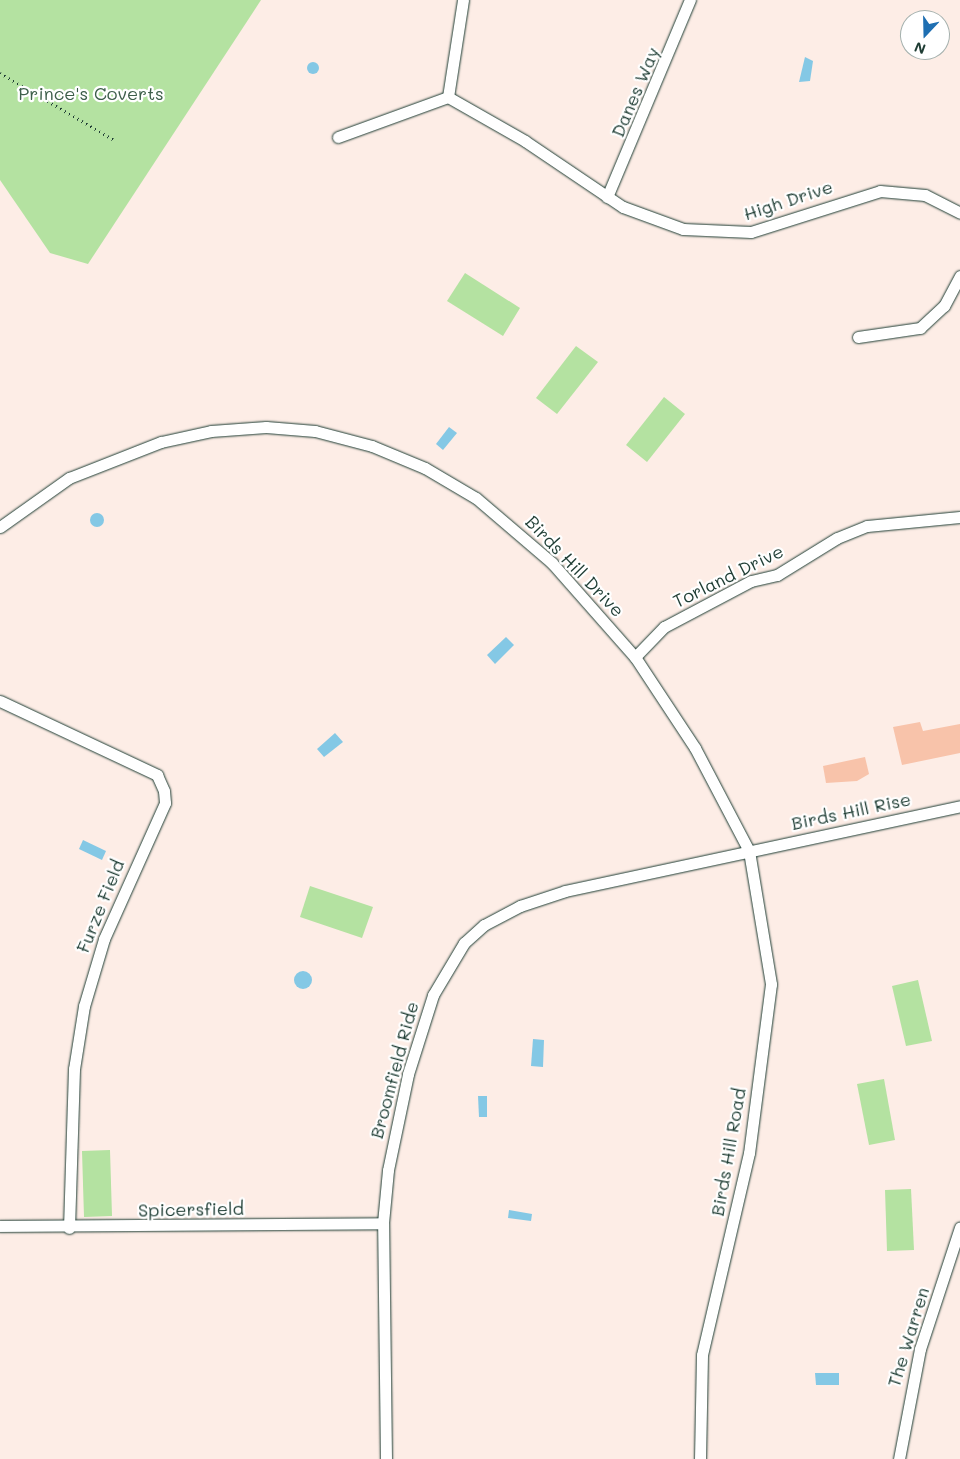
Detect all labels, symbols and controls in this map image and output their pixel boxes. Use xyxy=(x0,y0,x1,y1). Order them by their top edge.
north arrow xyxy=(900,10,950,60)
text: N xyxy=(911,38,928,59)
street label: Danes Way xyxy=(606,44,664,140)
park label: Prince's Coverts xyxy=(18,82,164,104)
street label: High Drive xyxy=(741,175,835,225)
street label: Birds Hill Drive xyxy=(521,511,629,621)
street label: Torland Drive xyxy=(669,540,787,612)
street label: Birds Hill Rise xyxy=(789,788,913,834)
street label: Furze Field xyxy=(72,856,128,956)
street label: Broomfield Ride xyxy=(365,999,423,1141)
street label: Birds Hill Road xyxy=(706,1086,750,1218)
street label: Spicersfield xyxy=(138,1197,244,1221)
street label: The Warren xyxy=(883,1284,933,1390)

